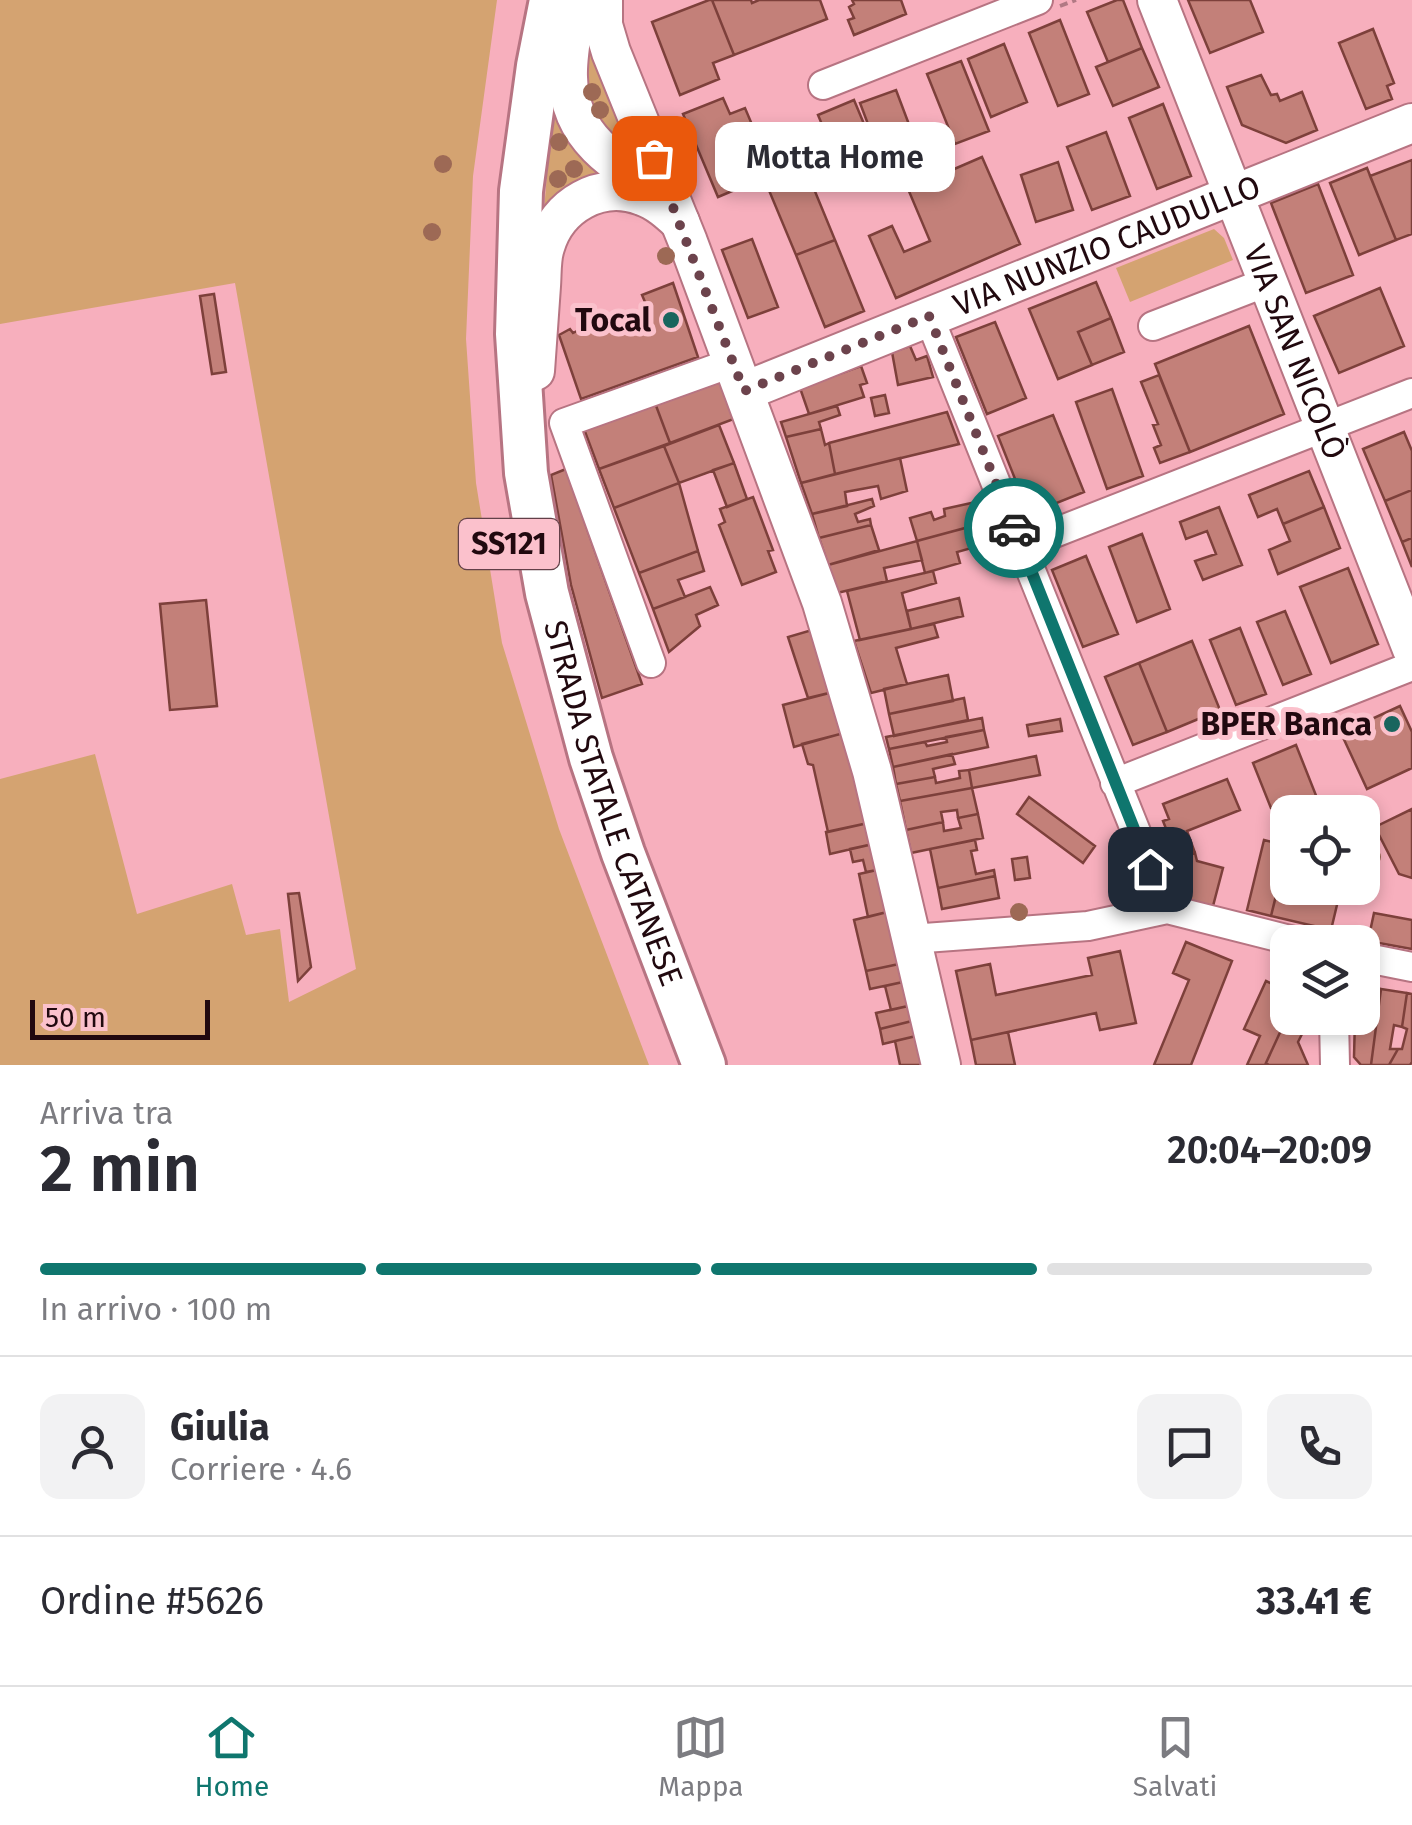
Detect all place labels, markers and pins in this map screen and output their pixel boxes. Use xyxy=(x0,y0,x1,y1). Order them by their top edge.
pin xyxy=(612,116,697,201)
callout: Motta Home xyxy=(714,123,954,193)
place label: Tocal xyxy=(575,301,651,339)
marker: Tocal xyxy=(660,309,682,331)
place label: BPER Banca xyxy=(1201,705,1372,743)
marker: BPER Banca xyxy=(1381,713,1403,735)
pin xyxy=(1108,827,1193,912)

